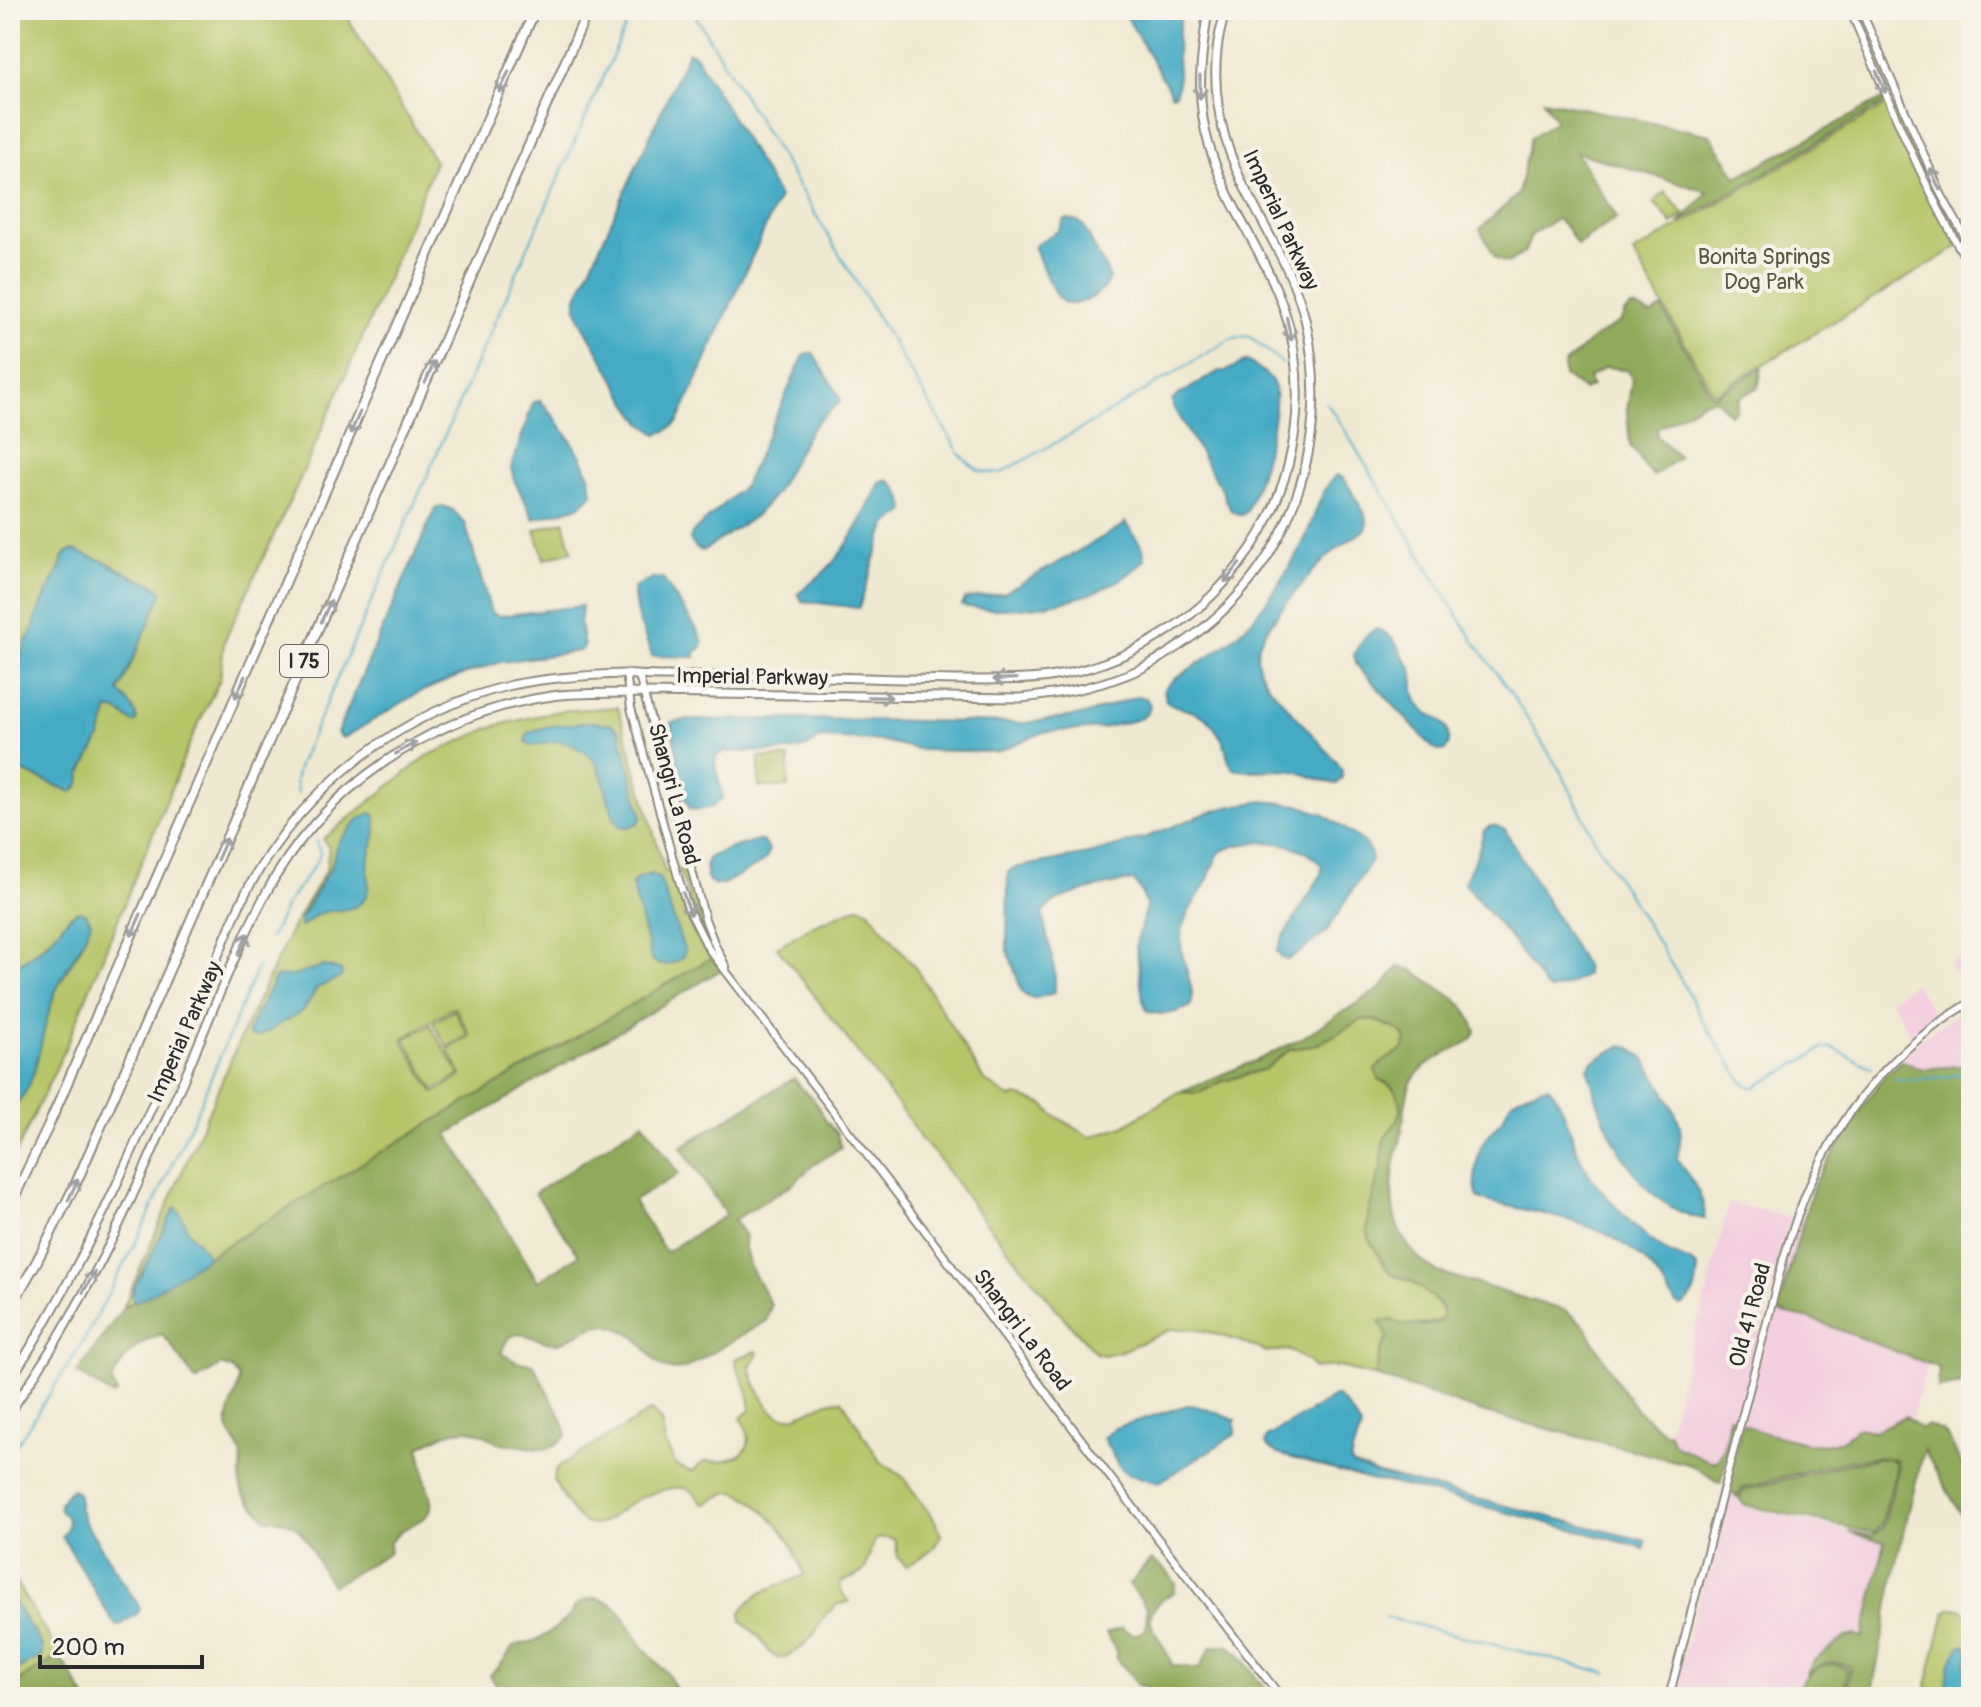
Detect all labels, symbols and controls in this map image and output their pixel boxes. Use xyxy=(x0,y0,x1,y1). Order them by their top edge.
one-way arrow xyxy=(495,69,510,93)
one-way arrow xyxy=(1874,69,1889,94)
one-way arrow xyxy=(1192,73,1208,100)
street label: Imperial Parkway xyxy=(1236,145,1326,295)
one-way arrow xyxy=(1926,167,1941,192)
park label: Bonita Springs Dog Park xyxy=(1698,243,1830,296)
one-way arrow xyxy=(1282,315,1297,341)
one-way arrow xyxy=(423,360,438,384)
one-way arrow xyxy=(347,410,362,434)
one-way arrow xyxy=(1223,562,1241,583)
one-way arrow xyxy=(319,599,334,623)
road number: I 75 xyxy=(280,645,328,677)
street label: Imperial Parkway xyxy=(676,662,828,692)
one-way arrow xyxy=(992,672,1019,687)
one-way arrow xyxy=(232,674,247,698)
one-way arrow xyxy=(866,689,893,704)
street label: Shangri La Road xyxy=(642,720,706,868)
one-way arrow xyxy=(394,740,417,756)
one-way arrow xyxy=(215,837,230,861)
one-way arrow xyxy=(681,891,695,916)
one-way arrow xyxy=(128,912,143,937)
one-way arrow xyxy=(236,932,251,957)
street label: Imperial Parkway xyxy=(141,957,229,1107)
one-way arrow xyxy=(66,1178,81,1202)
street label: Old 41 Road xyxy=(1723,1260,1777,1370)
street label: Shangri La Road xyxy=(967,1263,1077,1397)
one-way arrow xyxy=(82,1271,97,1295)
scale bar xyxy=(40,1619,202,1669)
text: 200 m xyxy=(52,1633,125,1662)

